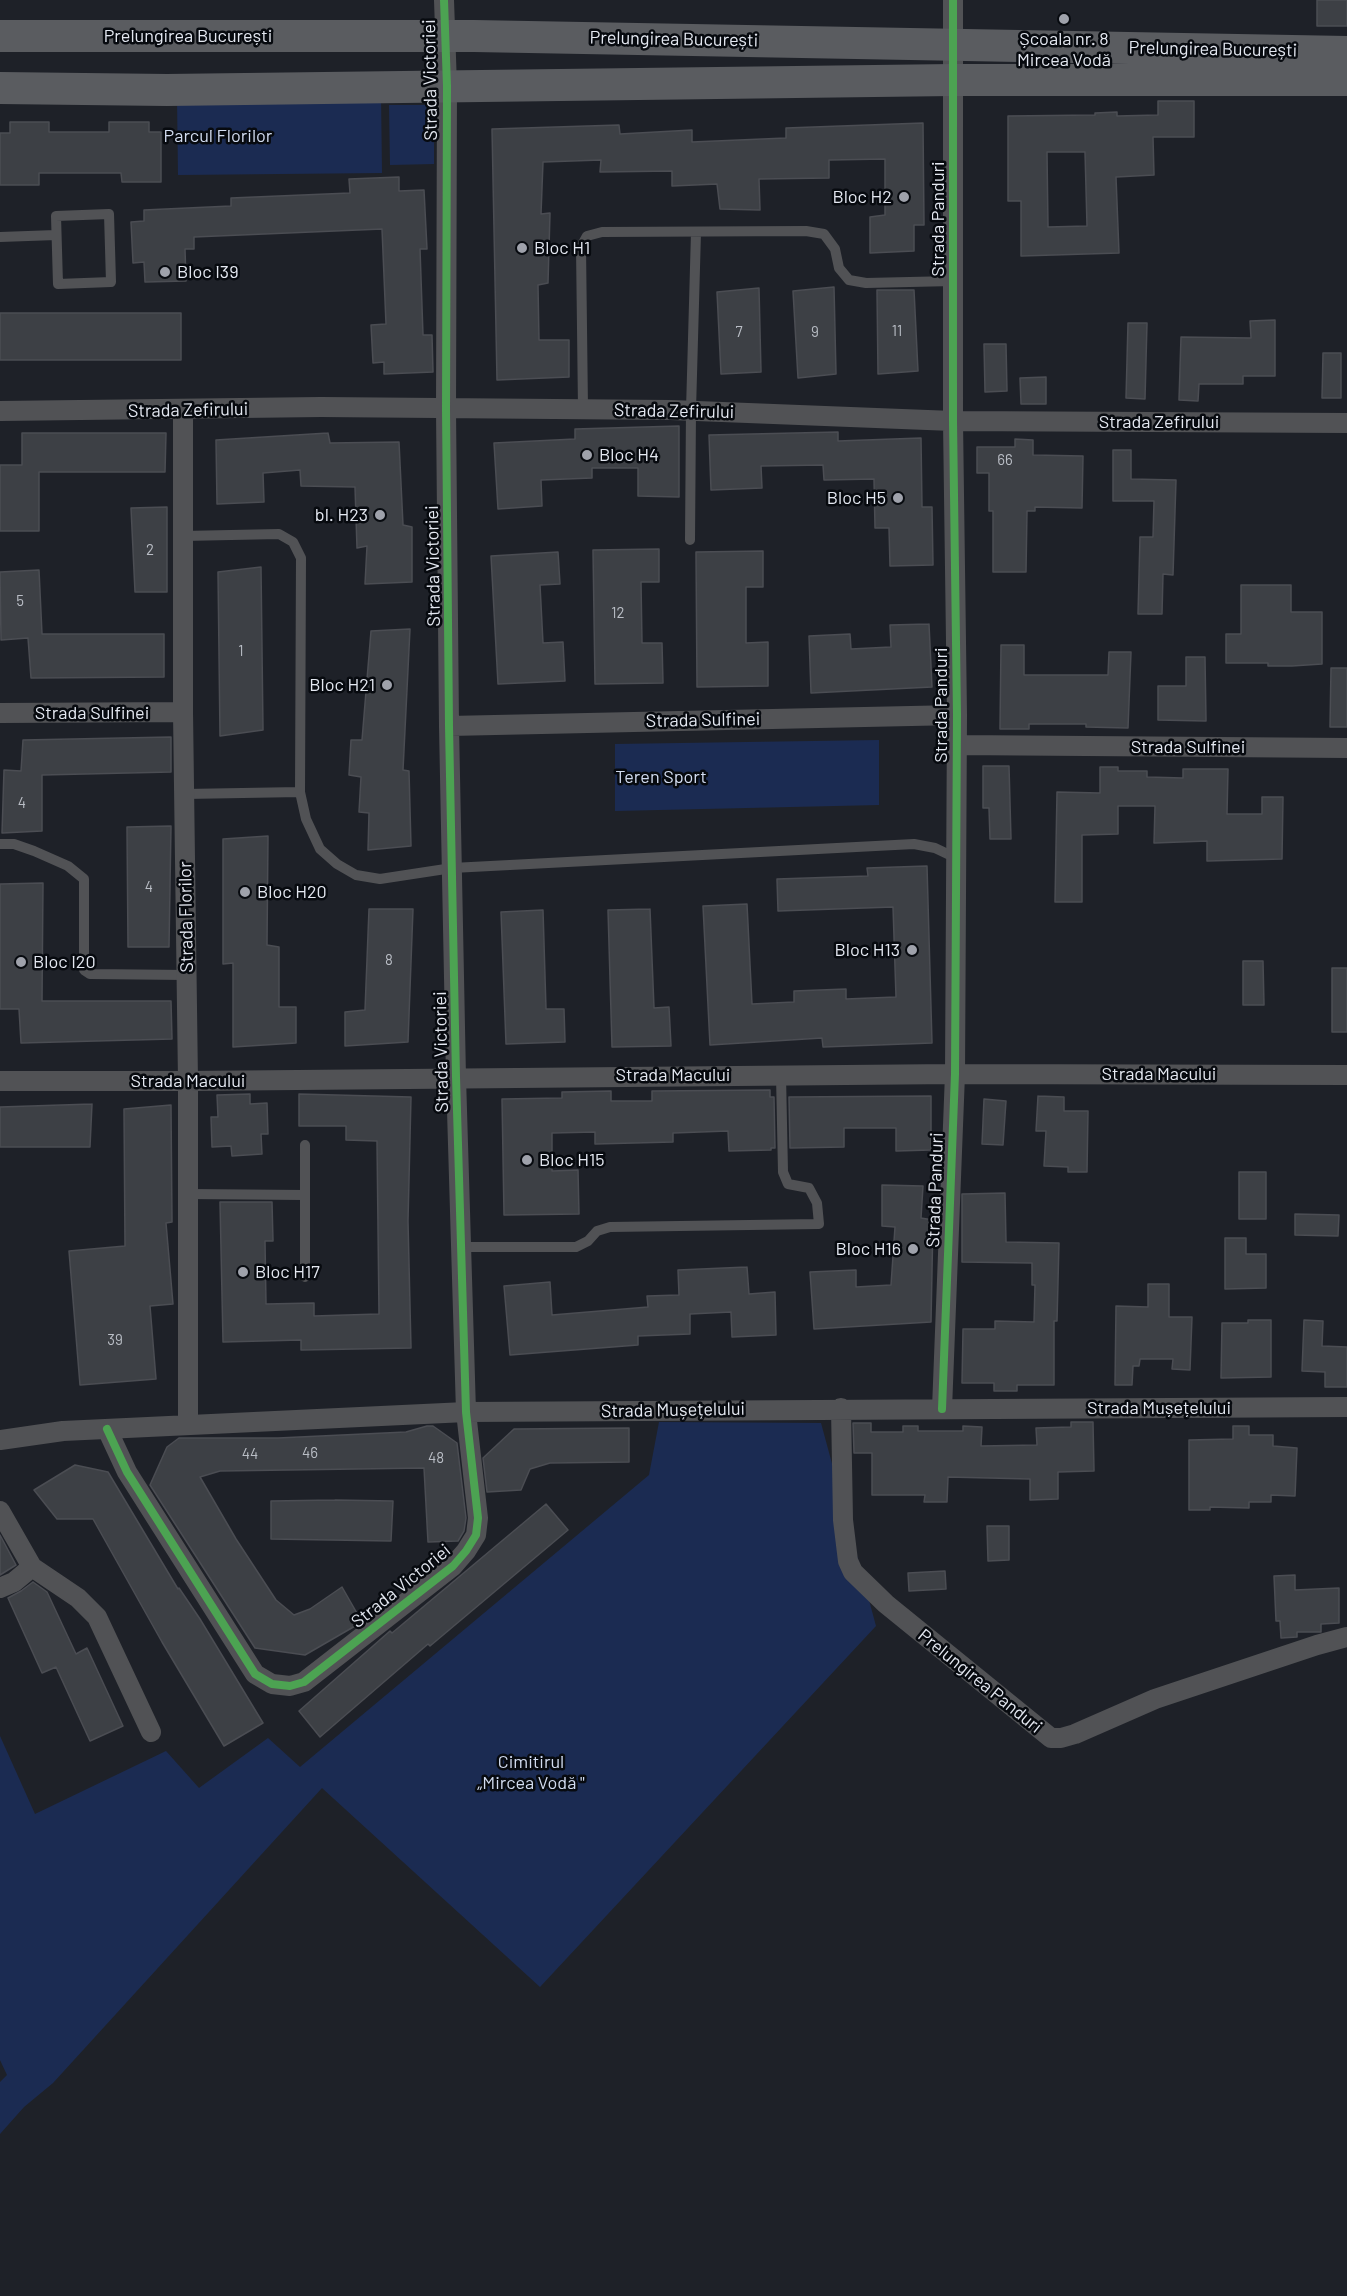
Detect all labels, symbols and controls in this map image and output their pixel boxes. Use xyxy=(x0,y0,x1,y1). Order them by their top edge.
marker: Școala nr. 8 Mircea Vodă xyxy=(1057,12,1071,26)
street label: Strada Victoriei xyxy=(418,19,442,141)
street label: Prelungirea București xyxy=(104,25,272,47)
street label: Prelungirea București xyxy=(590,27,758,51)
place label: Școala nr. 8 Mircea Vodă xyxy=(1017,28,1111,70)
street label: Prelungirea București xyxy=(1129,37,1297,61)
park label: Parcul Florilor xyxy=(164,125,272,147)
street label: Strada Panduri xyxy=(927,161,949,277)
place label: Bloc H2 xyxy=(832,186,892,208)
marker: Bloc H2 xyxy=(897,190,911,204)
place label: Bloc H1 xyxy=(534,237,590,259)
marker: Bloc H1 xyxy=(515,241,529,255)
place label: Bloc I39 xyxy=(177,261,239,283)
marker: Bloc I39 xyxy=(158,265,172,279)
house number: 11 xyxy=(892,322,902,340)
house number: 7 xyxy=(735,323,743,341)
house number: 9 xyxy=(811,323,819,341)
street label: Strada Zefirului xyxy=(128,398,248,422)
street label: Strada Zefirului xyxy=(614,399,734,423)
street label: Strada Zefirului xyxy=(1099,411,1219,433)
place label: Bloc H4 xyxy=(599,444,659,466)
marker: Bloc H4 xyxy=(580,448,594,462)
house number: 66 xyxy=(997,451,1013,469)
place label: Bloc H5 xyxy=(827,487,886,509)
marker: Bloc H5 xyxy=(891,491,905,505)
place label: bl. H23 xyxy=(315,504,368,526)
street label: Strada Victoriei xyxy=(421,505,445,627)
marker: bl. H23 xyxy=(373,508,387,522)
house number: 2 xyxy=(146,541,154,559)
house number: 5 xyxy=(16,592,24,610)
house number: 12 xyxy=(611,604,625,622)
house number: 1 xyxy=(238,642,244,660)
street label: Strada Panduri xyxy=(930,647,952,763)
place label: Bloc H21 xyxy=(309,674,375,696)
marker: Bloc H21 xyxy=(380,678,394,692)
street label: Strada Sulfinei xyxy=(35,702,149,724)
street label: Strada Sulfinei xyxy=(646,708,760,732)
street label: Strada Sulfinei xyxy=(1131,736,1245,758)
park label: Teren Sport xyxy=(615,766,707,788)
house number: 4 xyxy=(18,794,26,812)
street label: Strada Florilor xyxy=(174,861,198,973)
house number: 4 xyxy=(145,878,153,896)
place label: Bloc H20 xyxy=(257,881,327,903)
marker: Bloc H20 xyxy=(238,885,252,899)
place label: Bloc H13 xyxy=(834,939,900,961)
marker: Bloc H13 xyxy=(905,943,919,957)
place label: Bloc I20 xyxy=(33,951,96,973)
house number: 8 xyxy=(385,951,393,969)
marker: Bloc I20 xyxy=(14,955,28,969)
street label: Strada Victoriei xyxy=(429,991,453,1113)
street label: Strada Macului xyxy=(1102,1063,1216,1085)
street label: Strada Macului xyxy=(616,1064,730,1086)
street label: Strada Macului xyxy=(131,1070,245,1092)
street label: Strada Panduri xyxy=(922,1132,948,1248)
place label: Bloc H15 xyxy=(539,1149,605,1171)
marker: Bloc H15 xyxy=(520,1153,534,1167)
place label: Bloc H16 xyxy=(835,1238,901,1260)
marker: Bloc H16 xyxy=(906,1242,920,1256)
place label: Bloc H17 xyxy=(255,1261,320,1283)
marker: Bloc H17 xyxy=(236,1265,250,1279)
house number: 39 xyxy=(107,1331,123,1349)
street label: Strada Mușețelului xyxy=(1087,1397,1231,1419)
street label: Strada Mușețelului xyxy=(601,1398,745,1422)
house number: 46 xyxy=(302,1444,318,1462)
house number: 44 xyxy=(242,1445,258,1463)
house number: 48 xyxy=(428,1449,444,1467)
street label: Strada Victoriei xyxy=(347,1539,455,1633)
street label: Prelungirea Panduri xyxy=(914,1624,1046,1738)
park label: Cimitirul „Mircea Vodă " xyxy=(477,1751,585,1794)

